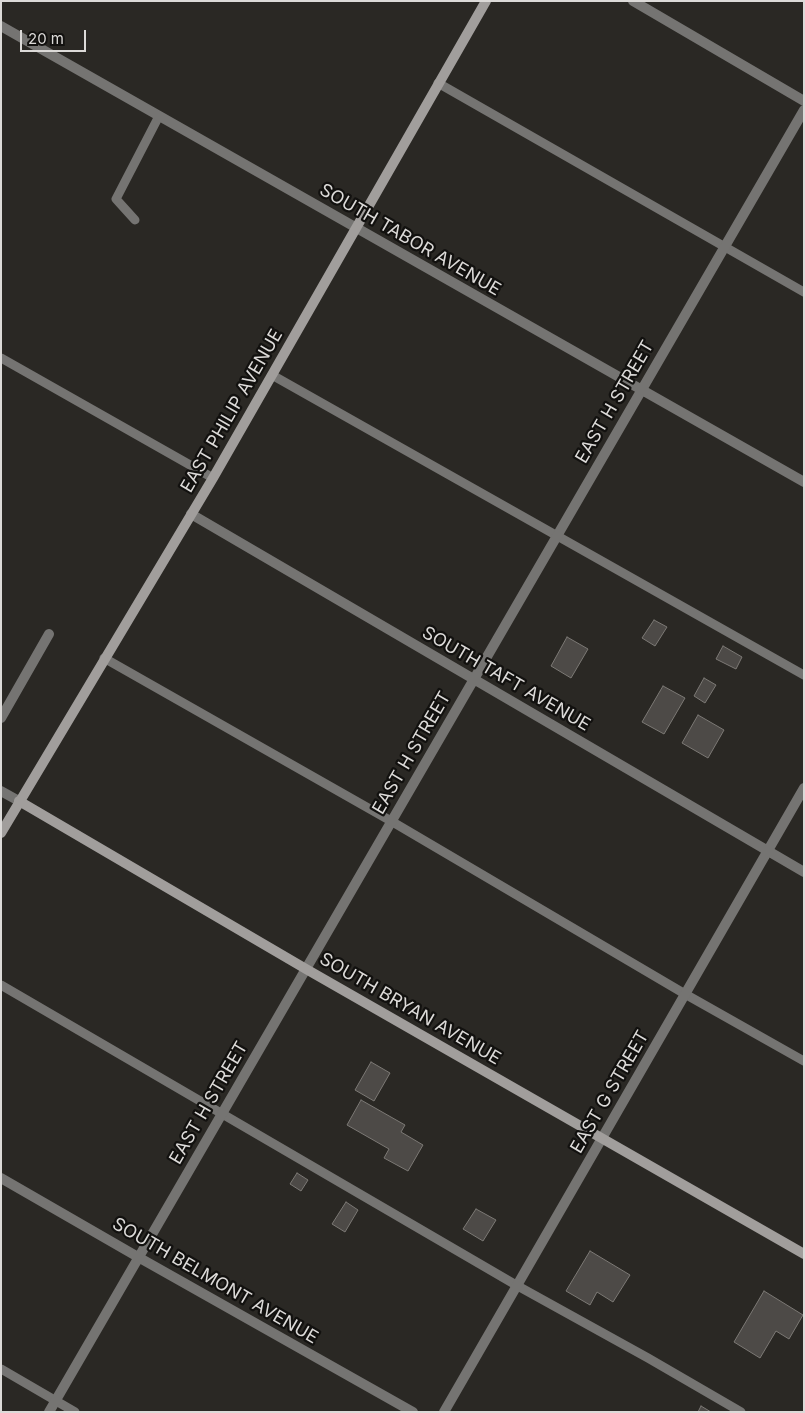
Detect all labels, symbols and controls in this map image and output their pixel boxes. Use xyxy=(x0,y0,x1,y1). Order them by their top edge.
scale bar xyxy=(22,20,89,52)
text: 20 m xyxy=(28,29,64,48)
street label: SOUTH TABOR AVENUE xyxy=(316,179,504,301)
street label: EAST PHILIP AVENUE xyxy=(176,326,288,496)
street label: EAST H STREET xyxy=(571,337,659,467)
street label: SOUTH TAFT AVENUE xyxy=(418,622,594,736)
street label: EAST H STREET xyxy=(368,688,456,818)
street label: SOUTH BRYAN AVENUE xyxy=(315,948,505,1070)
street label: EAST G STREET xyxy=(566,1027,654,1157)
street label: EAST H STREET xyxy=(165,1038,253,1168)
street label: SOUTH BELMONT AVENUE xyxy=(108,1213,322,1349)

